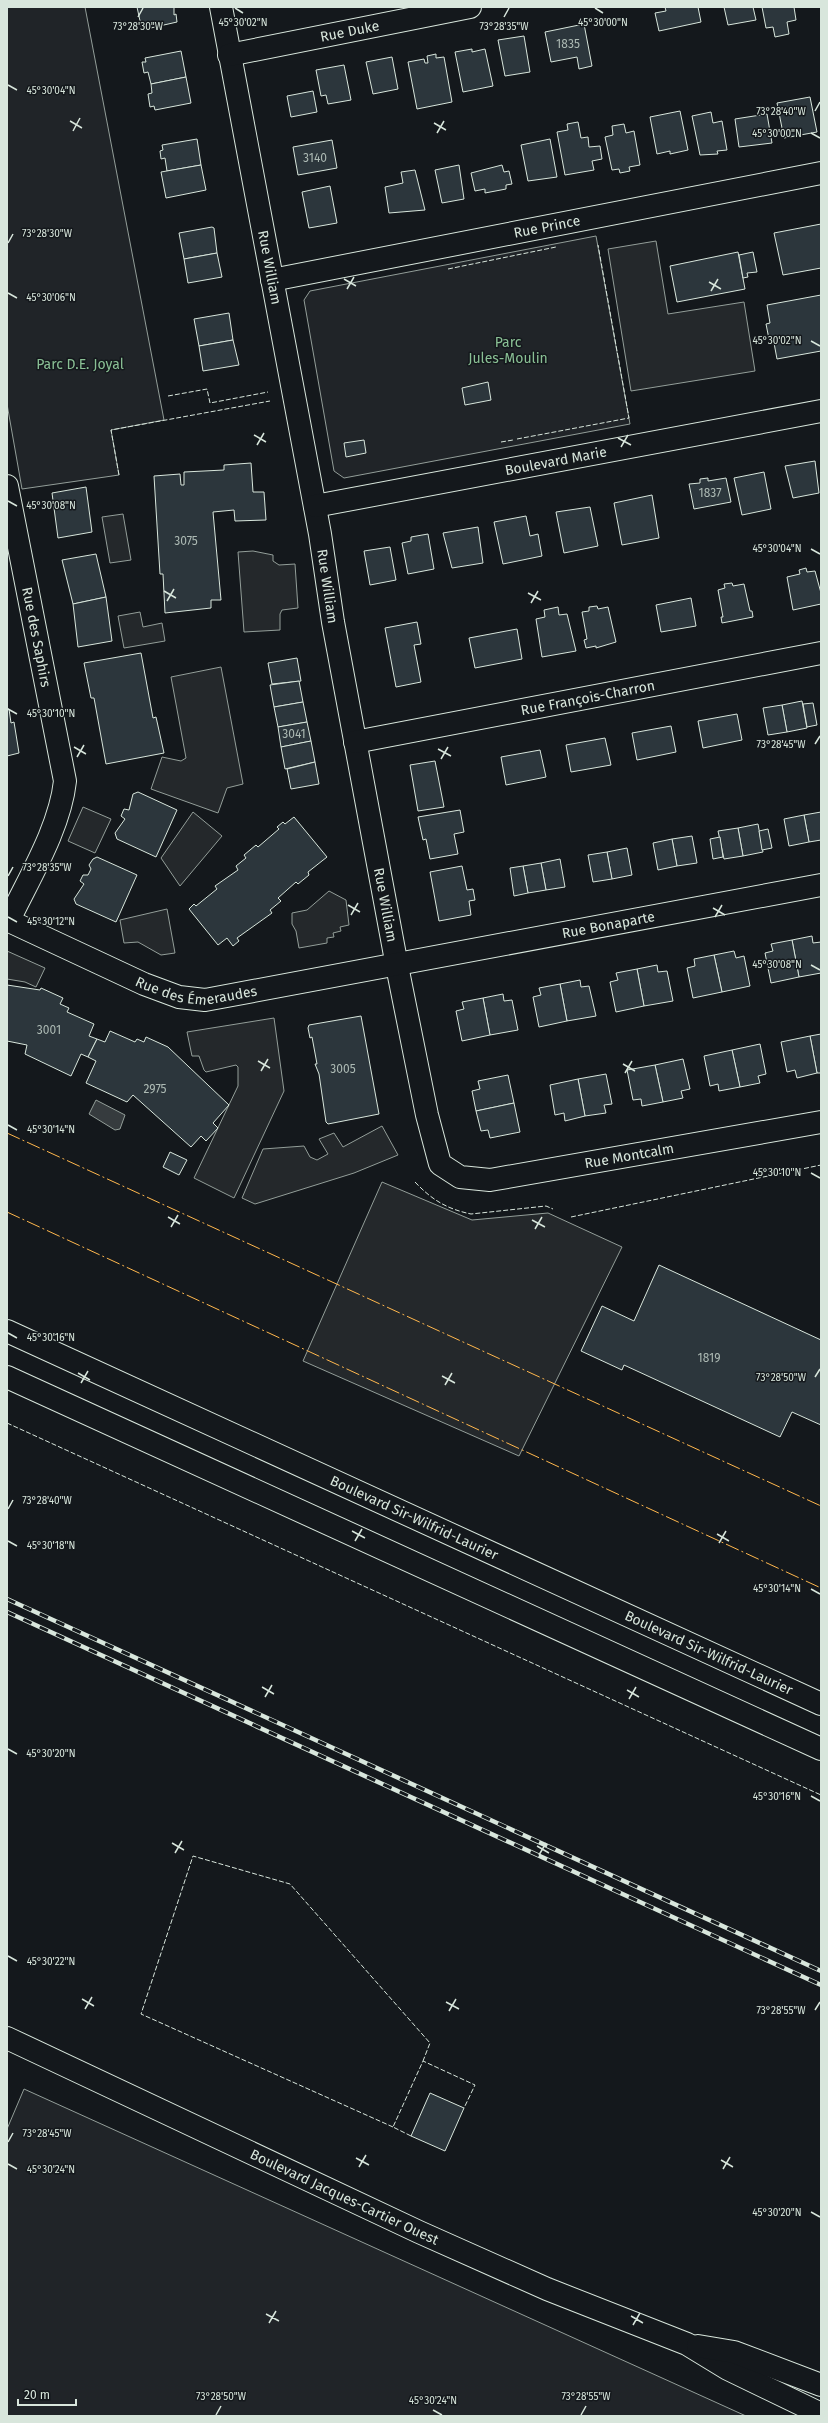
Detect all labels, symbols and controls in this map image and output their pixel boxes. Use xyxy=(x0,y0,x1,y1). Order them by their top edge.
text: 45°30'02"N xyxy=(218,17,268,29)
street label: Rue Duke xyxy=(319,17,381,46)
text: 45°30'00"N xyxy=(578,17,628,29)
text: 73°28'30"W xyxy=(113,21,164,33)
text: 73°28'35"W xyxy=(479,21,529,33)
house number: 1835 xyxy=(556,37,580,51)
text: 45°30'04"N xyxy=(26,85,76,97)
text: 73°28'40"W xyxy=(756,106,807,118)
text: 45°30'00"N xyxy=(752,128,802,140)
house number: 3140 xyxy=(303,151,327,165)
street label: Rue Prince xyxy=(512,212,582,242)
text: 73°28'30"W xyxy=(22,228,73,240)
street label: Rue William xyxy=(254,229,285,306)
text: 45°30'06"N xyxy=(26,292,76,304)
park label: Parc Jules-Moulin xyxy=(468,334,548,367)
text: 45°30'02"N xyxy=(752,335,802,347)
park label: Parc D.E. Joyal xyxy=(36,356,124,373)
street label: Boulevard Marie xyxy=(504,443,608,479)
house number: 1837 xyxy=(698,486,722,500)
text: 45°30'08"N xyxy=(26,500,76,512)
house number: 3075 xyxy=(174,534,198,548)
text: 45°30'04"N xyxy=(752,543,802,555)
street label: Rue William xyxy=(313,548,341,625)
street label: Rue des Saphirs xyxy=(18,586,54,689)
street label: Rue François-Charron xyxy=(519,677,656,719)
text: 45°30'10"N xyxy=(27,708,75,720)
house number: 3041 xyxy=(282,727,306,741)
text: 73°28'45"W xyxy=(757,739,806,751)
text: 73°28'35"W xyxy=(22,862,72,874)
street label: Rue William xyxy=(370,866,400,944)
street label: Rue Bonaparte xyxy=(561,908,656,942)
text: 45°30'12"N xyxy=(27,916,75,928)
text: 45°30'08"N xyxy=(752,959,802,971)
street label: Rue des Émeraudes xyxy=(133,973,259,1009)
house number: 3001 xyxy=(37,1023,61,1037)
house number: 3005 xyxy=(330,1062,356,1076)
house number: 2975 xyxy=(143,1082,167,1096)
text: 45°30'14"N xyxy=(27,1124,75,1136)
street label: Rue Montcalm xyxy=(583,1140,675,1172)
text: 45°30'10"N xyxy=(753,1167,801,1179)
text: 45°30'16"N xyxy=(27,1332,75,1344)
house number: 1819 xyxy=(698,1351,720,1365)
text: 73°28'50"W xyxy=(756,1372,807,1384)
street label: Boulevard Sir-Wilfrid-Laurier xyxy=(327,1472,501,1564)
text: 73°28'40"W xyxy=(22,1495,73,1507)
text: 45°30'18"N xyxy=(27,1540,75,1552)
text: 45°30'14"N xyxy=(753,1583,801,1595)
street label: Boulevard Sir-Wilfrid-Laurier xyxy=(622,1607,796,1699)
text: 45°30'20"N xyxy=(26,1748,76,1760)
text: 45°30'16"N xyxy=(753,1791,801,1803)
text: 45°30'22"N xyxy=(27,1956,75,1968)
text: 73°28'55"W xyxy=(757,2005,806,2017)
text: 73°28'45"W xyxy=(23,2128,72,2140)
street label: Boulevard Jacques-Cartier Ouest xyxy=(247,2146,442,2249)
text: 45°30'24"N xyxy=(27,2164,75,2176)
text: 45°30'20"N xyxy=(752,2207,802,2219)
scale bar xyxy=(18,2381,76,2407)
text: 20 m xyxy=(24,2388,50,2402)
text: 73°28'50"W xyxy=(196,2391,247,2403)
text: 73°28'55"W xyxy=(562,2391,611,2403)
text: 45°30'24"N xyxy=(409,2395,457,2407)

